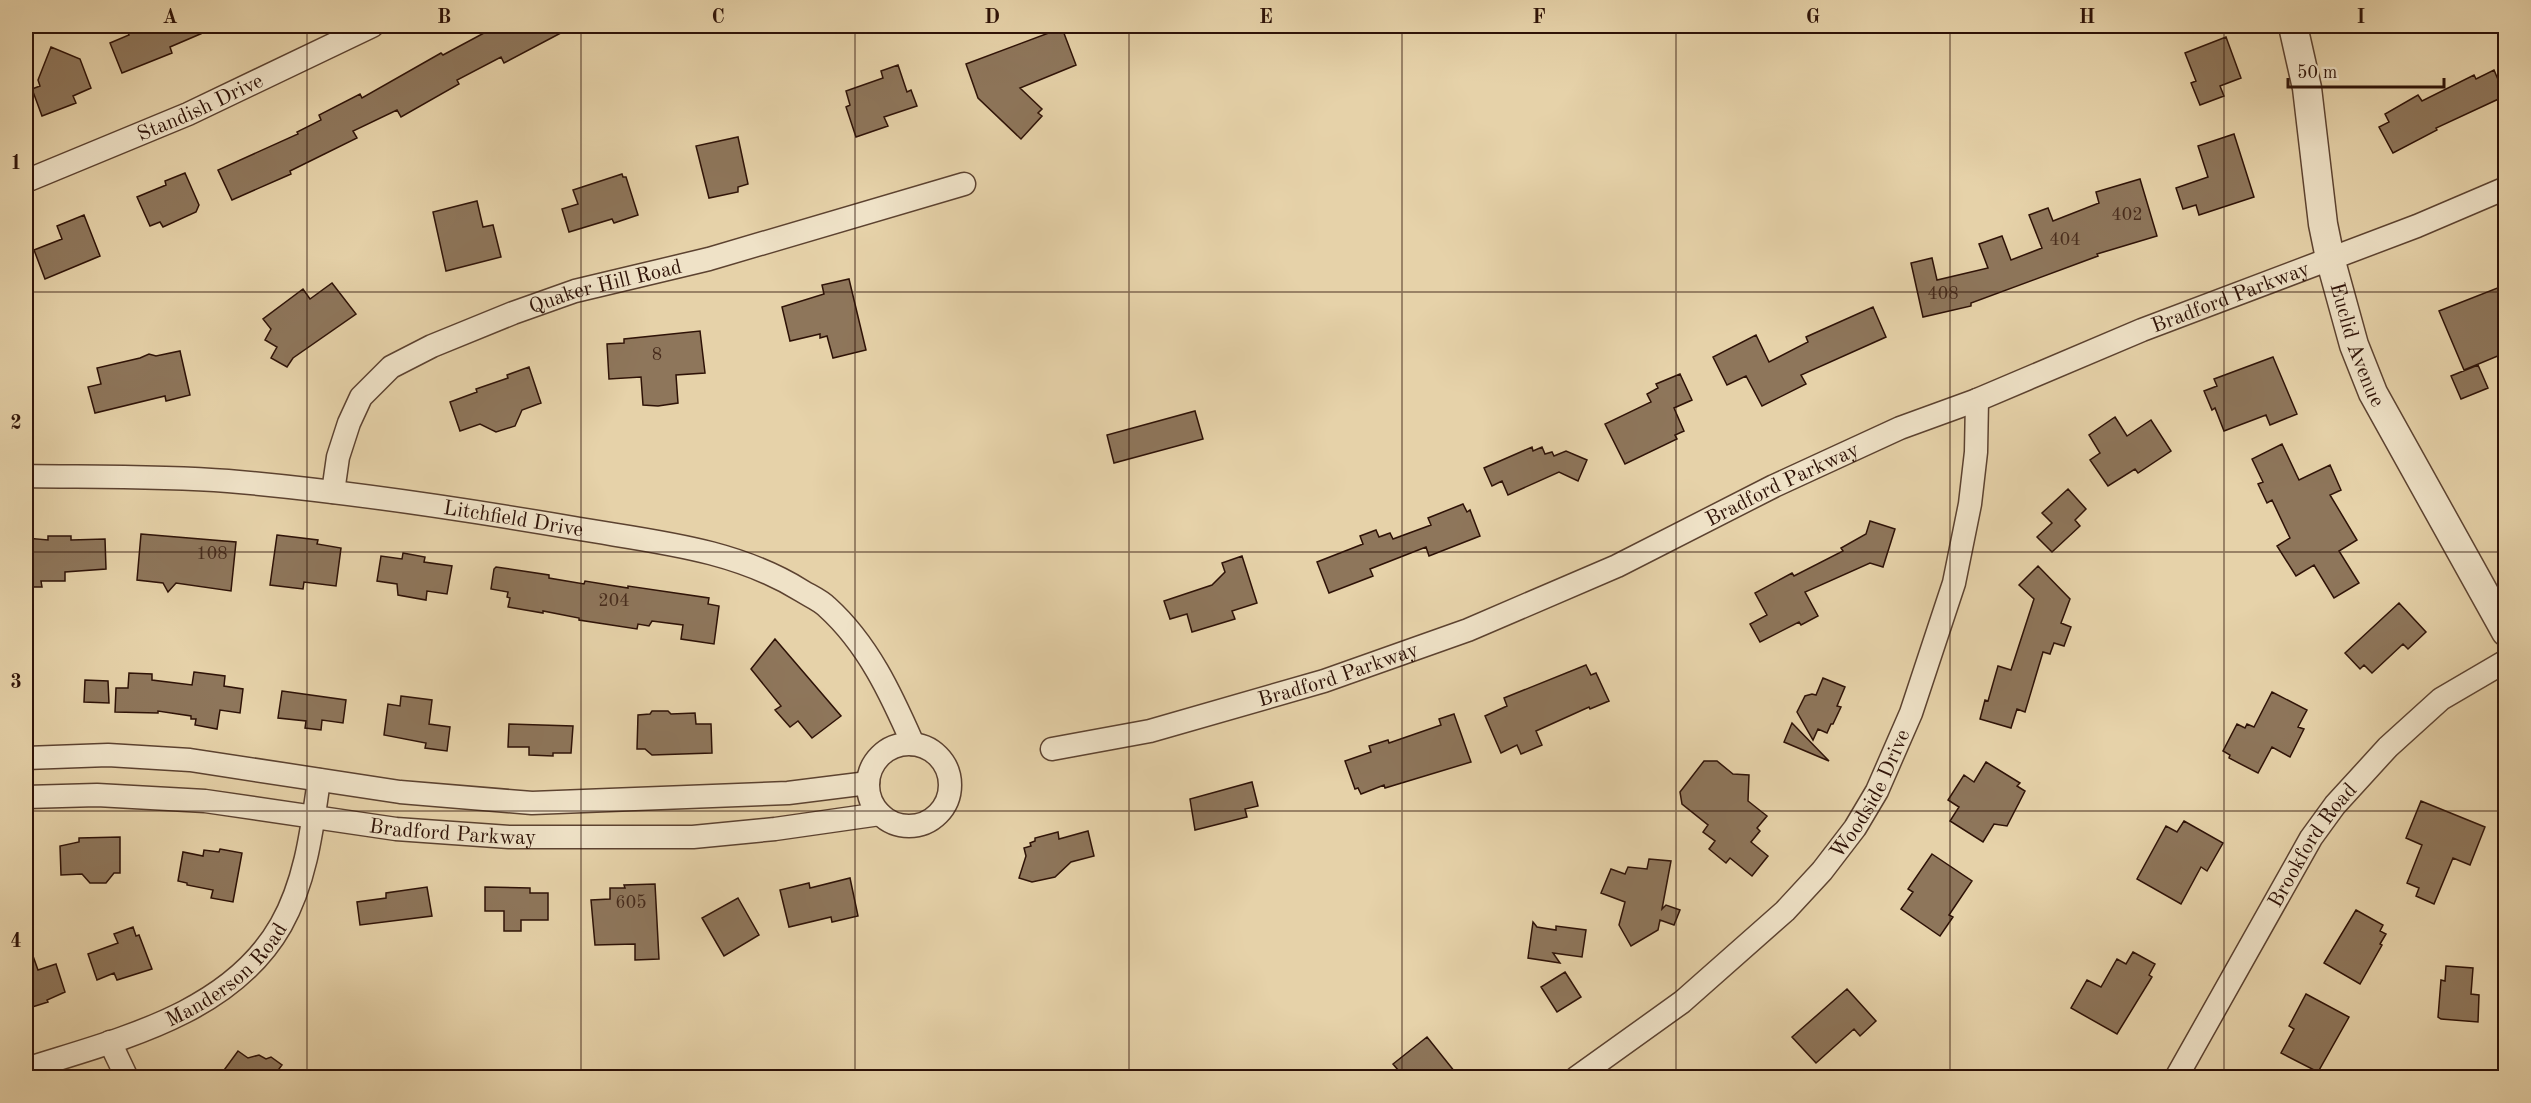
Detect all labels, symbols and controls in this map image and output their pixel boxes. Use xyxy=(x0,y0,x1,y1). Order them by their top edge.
text: A xyxy=(162,8,178,28)
text: B xyxy=(437,8,451,28)
text: C xyxy=(711,8,725,28)
text: D xyxy=(984,8,1000,28)
text: E xyxy=(1259,8,1273,28)
text: F xyxy=(1532,8,1546,28)
text: G xyxy=(1806,8,1820,28)
text: H xyxy=(2079,8,2095,28)
text: I xyxy=(2357,8,2365,28)
scale bar xyxy=(2288,51,2444,89)
text: 50 m xyxy=(2297,64,2337,82)
street label: Standish Drive xyxy=(135,71,267,146)
text: 1 xyxy=(10,154,22,174)
house number: 402 xyxy=(2111,206,2143,224)
house number: 404 xyxy=(2049,231,2081,249)
street label: Quaker Hill Road xyxy=(526,257,684,318)
street label: Bradford Parkway xyxy=(2149,259,2313,337)
street label: Euclid Avenue xyxy=(2325,281,2388,411)
house number: 408 xyxy=(1927,285,1959,303)
house number: 8 xyxy=(652,346,662,364)
text: 2 xyxy=(10,414,22,434)
street label: Bradford Parkway xyxy=(1703,439,1862,531)
street label: Litchfield Drive xyxy=(442,498,585,541)
house number: 108 xyxy=(196,545,228,563)
house number: 204 xyxy=(598,592,630,610)
street label: Bradford Parkway xyxy=(1256,639,1421,711)
text: 3 xyxy=(10,673,22,693)
street label: Woodside Drive xyxy=(1827,727,1915,863)
street label: Brookford Road xyxy=(2265,780,2361,912)
street label: Bradford Parkway xyxy=(368,816,536,849)
house number: 605 xyxy=(615,894,647,912)
street label: Manderson Road xyxy=(163,920,292,1031)
text: 4 xyxy=(10,932,22,952)

